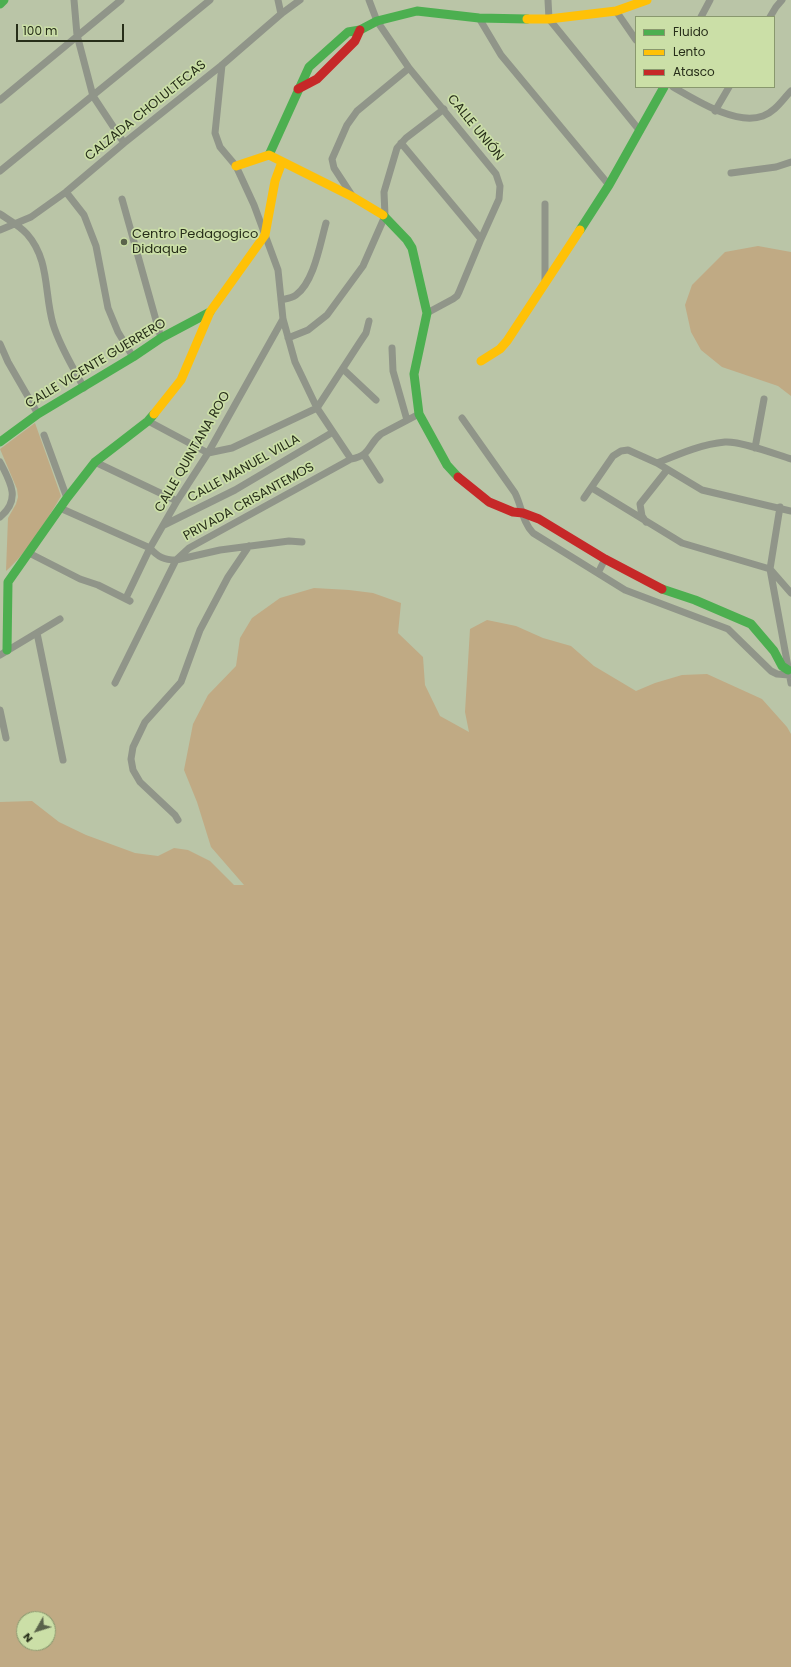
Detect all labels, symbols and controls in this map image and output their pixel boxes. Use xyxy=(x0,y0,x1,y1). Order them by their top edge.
scale bar xyxy=(18,16,126,42)
legend xyxy=(635,16,775,88)
text: 100 m xyxy=(23,22,57,39)
text: Fluido xyxy=(673,23,708,40)
text: Lento xyxy=(673,43,705,60)
street label: CALZADA CHOLULTECAS xyxy=(82,57,210,165)
text: Atasco xyxy=(673,63,715,80)
street label: CALLE UNIÓN xyxy=(444,92,506,164)
place label: Centro Pedagogico Didaque xyxy=(132,227,258,258)
marker: Centro Pedagogico Didaque xyxy=(119,237,129,247)
street label: CALLE VICENTE GUERRERO xyxy=(23,316,169,412)
street label: CALLE QUINTANA ROO xyxy=(152,389,234,515)
street label: CALLE MANUEL VILLA xyxy=(185,432,303,506)
street label: PRIVADA CRISANTEMOS xyxy=(181,460,317,544)
north arrow xyxy=(16,1611,56,1651)
text: N xyxy=(19,1630,36,1646)

